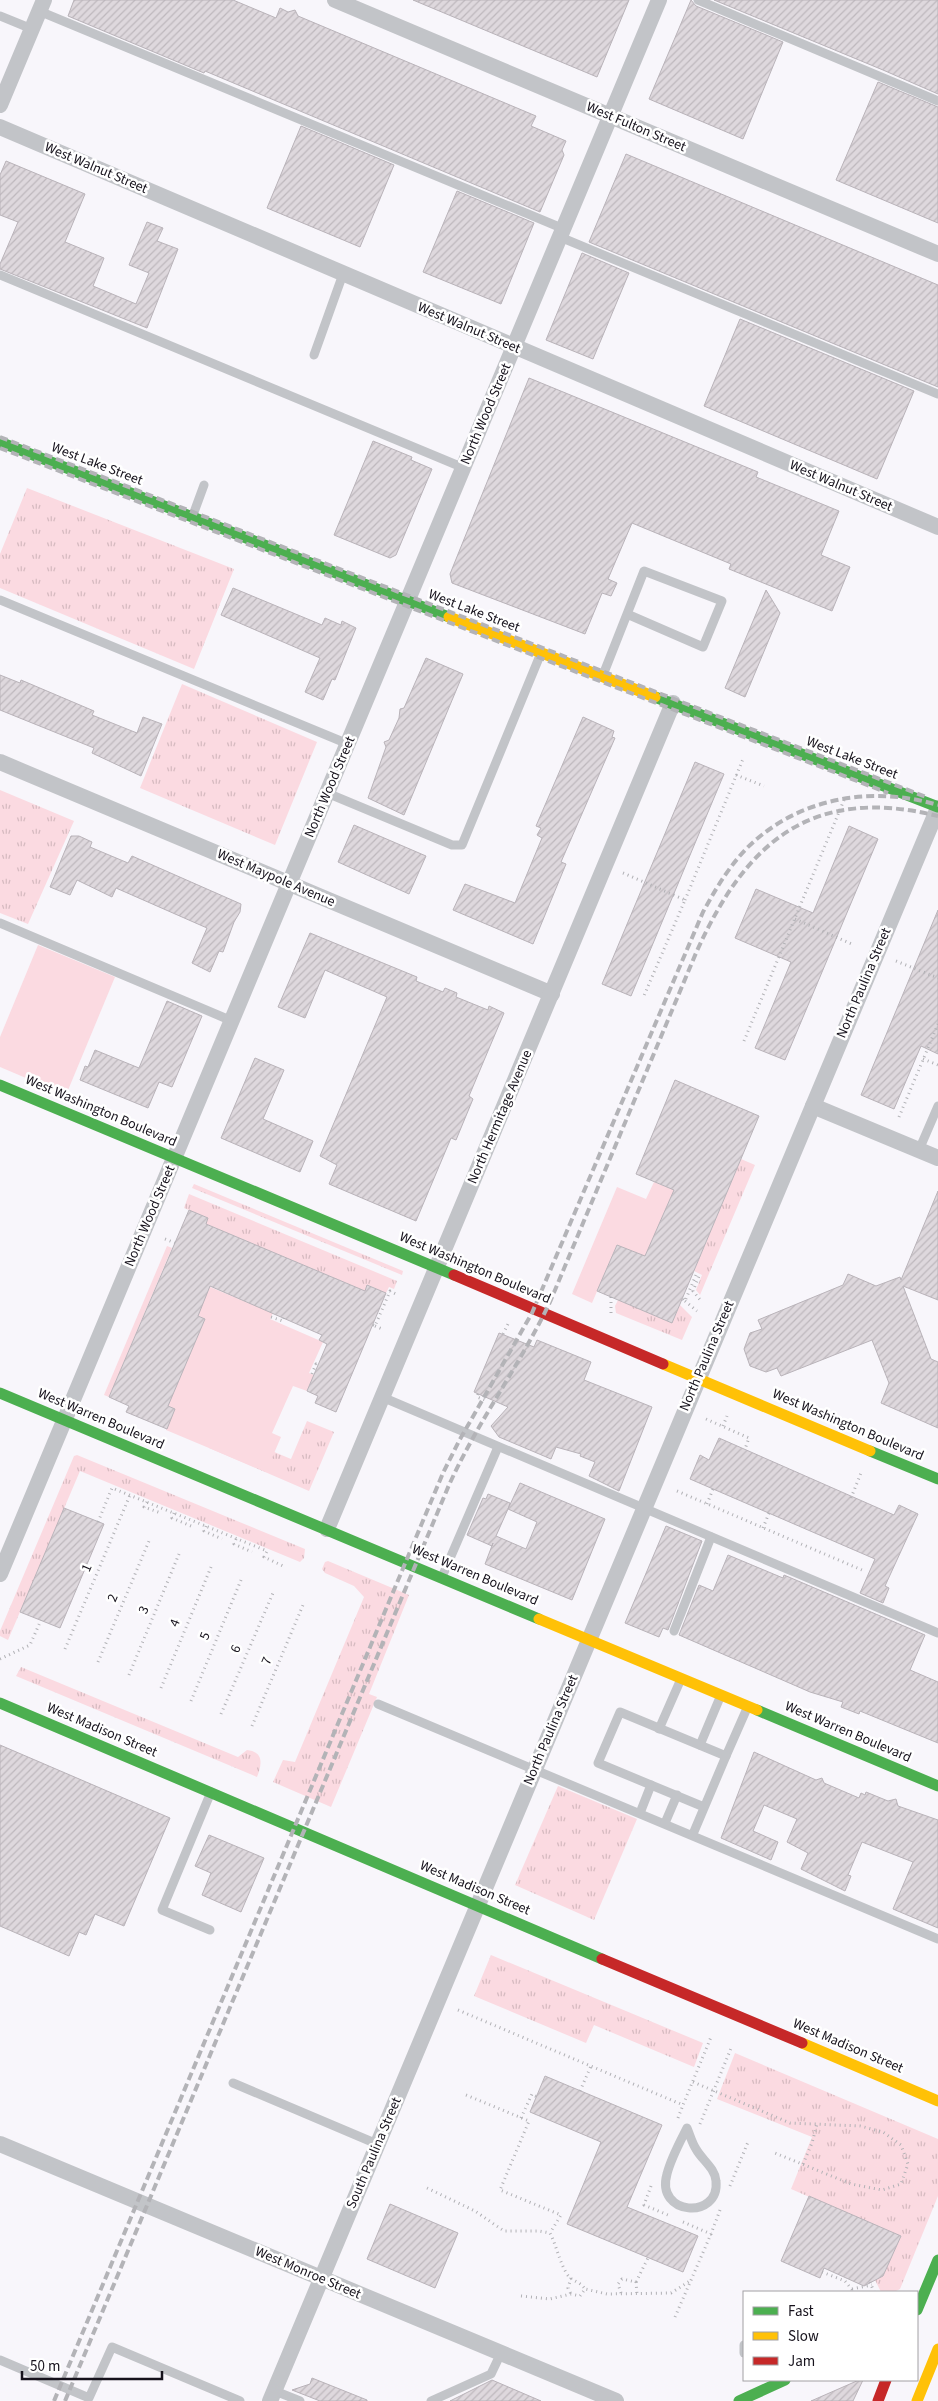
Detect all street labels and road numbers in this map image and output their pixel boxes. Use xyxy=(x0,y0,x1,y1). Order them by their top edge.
street label: West Fulton Street xyxy=(583,97,689,157)
street label: West Walnut Street xyxy=(41,137,151,199)
street label: West Walnut Street xyxy=(414,297,524,359)
street label: North Wood Street xyxy=(456,360,517,468)
street label: West Lake Street xyxy=(48,437,146,491)
street label: West Walnut Street xyxy=(786,455,896,517)
street label: West Lake Street xyxy=(425,584,523,638)
street label: West Lake Street xyxy=(803,731,901,785)
street label: North Wood Street xyxy=(300,733,361,841)
street label: West Maypole Avenue xyxy=(214,844,338,912)
street label: North Paulina Street xyxy=(832,924,896,1041)
street label: North Hermitage Avenue xyxy=(463,1047,537,1187)
street label: West Washington Boulevard xyxy=(22,1070,180,1152)
street label: North Wood Street xyxy=(120,1162,181,1270)
street label: West Washington Boulevard xyxy=(396,1227,554,1309)
street label: North Paulina Street xyxy=(675,1297,739,1414)
street label: West Warren Boulevard xyxy=(35,1383,167,1455)
street label: West Washington Boulevard xyxy=(769,1384,927,1466)
street label: West Warren Boulevard xyxy=(409,1539,541,1611)
street label: 1 xyxy=(76,1561,98,1575)
street label: 2 xyxy=(102,1591,124,1605)
street label: 3 xyxy=(133,1603,155,1617)
street label: 4 xyxy=(164,1616,186,1630)
street label: 5 xyxy=(194,1629,216,1643)
street label: 6 xyxy=(225,1642,247,1656)
street label: 7 xyxy=(256,1654,278,1668)
street label: North Paulina Street xyxy=(519,1671,583,1788)
street label: West Warren Boulevard xyxy=(782,1696,914,1768)
street label: West Madison Street xyxy=(44,1698,161,1762)
street label: West Madison Street xyxy=(417,1856,534,1920)
street label: West Madison Street xyxy=(790,2014,907,2078)
street label: South Paulina Street xyxy=(341,2094,407,2212)
street label: West Monroe Street xyxy=(252,2242,364,2305)

